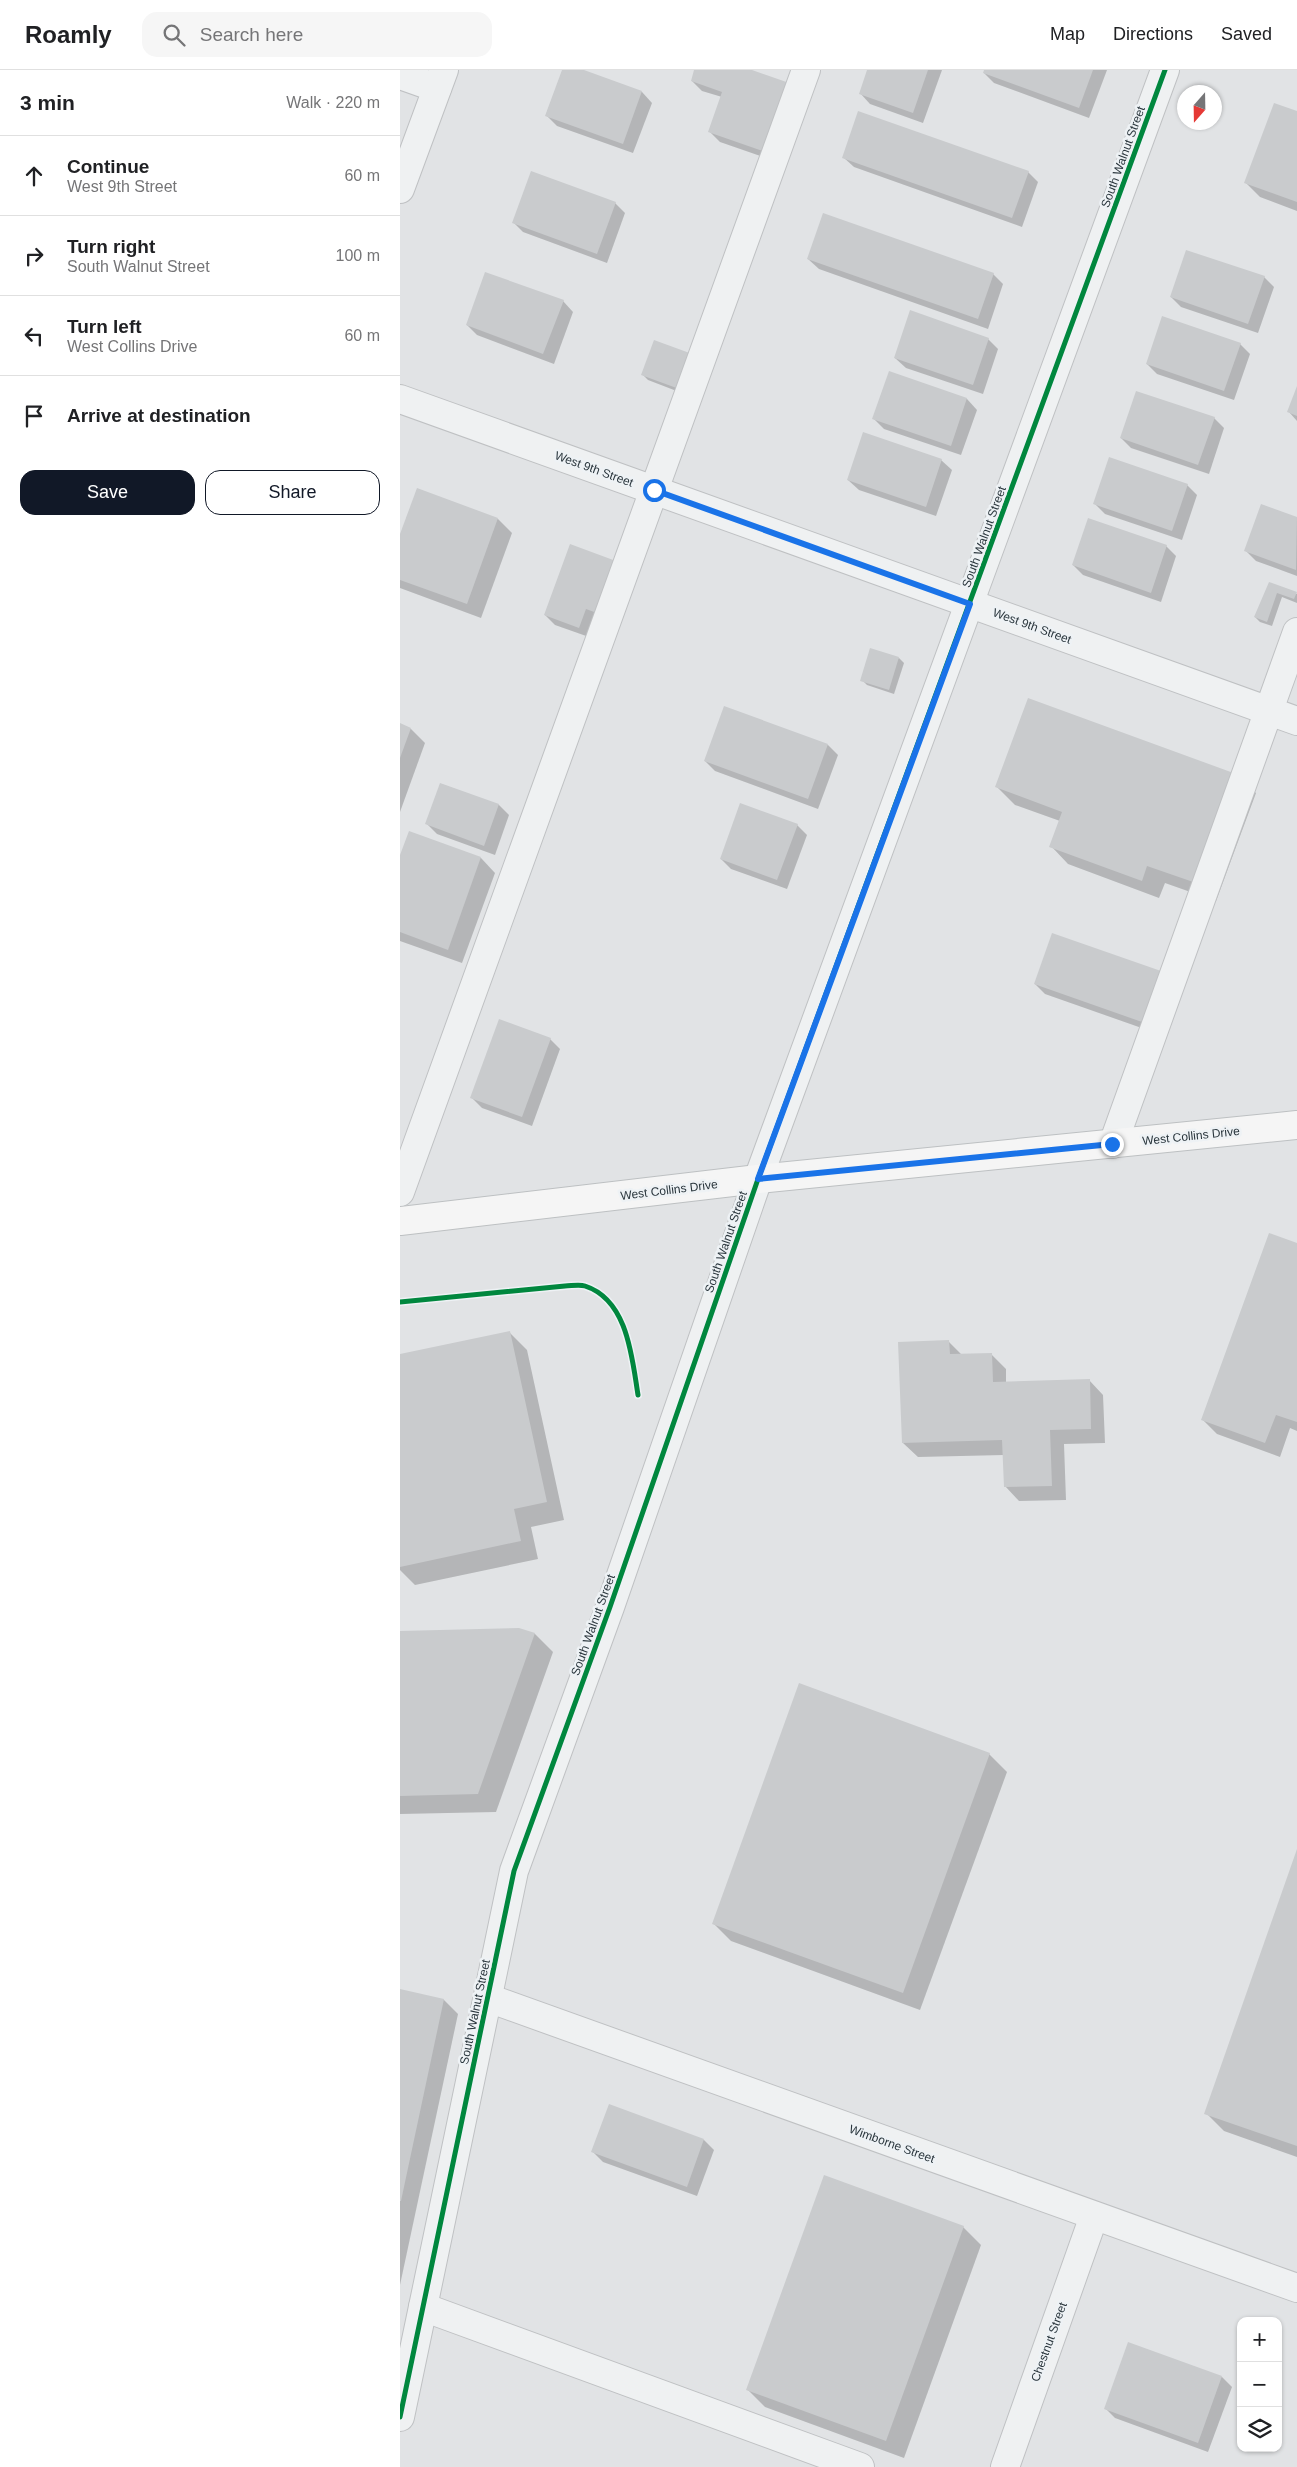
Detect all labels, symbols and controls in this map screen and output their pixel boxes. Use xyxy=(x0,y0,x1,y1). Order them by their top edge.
search box xyxy=(142,12,492,57)
text: Roamly xyxy=(25,21,112,48)
icon: search xyxy=(160,21,188,49)
text: Search here xyxy=(200,24,303,45)
text: Map xyxy=(1050,24,1085,44)
text: Directions xyxy=(1113,24,1193,44)
text: Saved xyxy=(1221,24,1272,44)
north arrow xyxy=(1177,85,1222,130)
text: 3 min xyxy=(20,91,75,114)
text: Walk · 220 m xyxy=(286,94,380,111)
street label: South Walnut Street xyxy=(1098,104,1148,210)
text: Continue xyxy=(67,156,149,177)
icon: ahead xyxy=(20,162,48,190)
text: 60 m xyxy=(344,167,380,184)
text: West 9th Street xyxy=(67,178,177,195)
text: Turn right xyxy=(67,236,155,257)
icon: right xyxy=(20,242,48,270)
text: 100 m xyxy=(336,247,380,264)
text: South Walnut Street xyxy=(67,258,210,275)
text: Turn left xyxy=(67,316,142,337)
icon: left xyxy=(20,322,48,350)
text: 60 m xyxy=(344,327,380,344)
text: West Collins Drive xyxy=(67,338,197,355)
icon: arrive xyxy=(20,402,48,430)
text: Arrive at destination xyxy=(67,405,251,426)
street label: West 9th Street xyxy=(553,448,636,490)
button: Save xyxy=(20,470,195,515)
button: Share xyxy=(205,470,380,515)
route start xyxy=(643,479,666,502)
street label: South Walnut Street xyxy=(959,484,1009,590)
street label: West 9th Street xyxy=(991,605,1074,647)
street label: West Collins Drive xyxy=(1142,1124,1241,1148)
route end xyxy=(1101,1133,1124,1156)
street label: West Collins Drive xyxy=(620,1177,719,1203)
street label: South Walnut Street xyxy=(702,1189,750,1295)
street label: South Walnut Street xyxy=(568,1572,618,1678)
street label: South Walnut Street xyxy=(457,1958,493,2066)
street label: Wimborne Street xyxy=(847,2122,937,2166)
street label: Chestnut Street xyxy=(1028,2300,1070,2384)
map controls xyxy=(1237,2317,1282,2452)
button: + xyxy=(1237,2317,1282,2362)
button: − xyxy=(1237,2362,1282,2407)
button: layers xyxy=(1237,2407,1282,2452)

